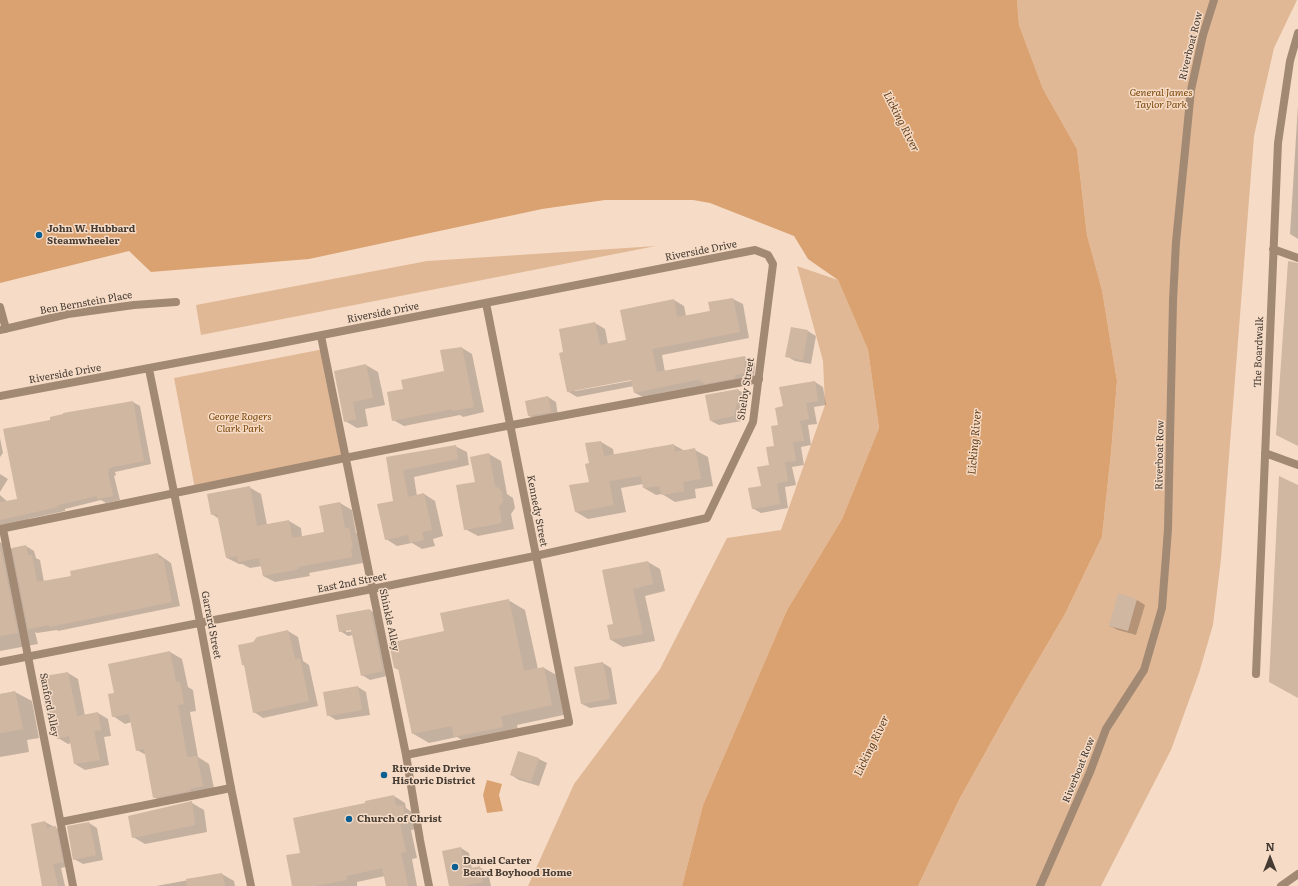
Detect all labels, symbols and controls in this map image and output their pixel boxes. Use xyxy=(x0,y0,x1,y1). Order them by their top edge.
street label: Riverboat Row xyxy=(1177,11,1205,81)
park label: General James Taylor Park xyxy=(1129,87,1193,110)
water label: Licking River xyxy=(880,90,922,154)
place label: John W. Hubbard Steamwheeler xyxy=(47,223,135,246)
marker: John W. Hubbard Steamwheeler xyxy=(34,230,44,240)
street label: Riverside Drive xyxy=(664,238,738,264)
street label: Ben Bernstein Place xyxy=(39,289,133,317)
street label: Riverside Drive xyxy=(346,300,420,326)
street label: The Boardwalk xyxy=(1252,316,1266,388)
street label: Shelby Street xyxy=(735,357,757,421)
street label: Riverside Drive xyxy=(28,362,102,386)
water label: Licking River xyxy=(966,409,984,475)
park label: George Rogers Clark Park xyxy=(208,411,272,434)
street label: Riverboat Row xyxy=(1153,420,1167,490)
street label: Kennedy Street xyxy=(524,474,550,548)
street label: East 2nd Street xyxy=(316,570,388,596)
street label: Shinkle Alley xyxy=(376,588,402,652)
street label: Garrard Street xyxy=(199,590,223,660)
street label: Sanford Alley xyxy=(37,672,61,738)
water label: Licking River xyxy=(852,713,892,779)
street label: Riverboat Row xyxy=(1060,735,1098,805)
place label: Riverside Drive Historic District xyxy=(392,763,475,786)
marker: Riverside Drive Historic District xyxy=(379,770,389,780)
place label: Church of Christ xyxy=(357,813,442,825)
marker: Church of Christ xyxy=(344,814,354,824)
north arrow xyxy=(1250,838,1290,878)
text: N xyxy=(1265,838,1275,854)
place label: Daniel Carter Beard Boyhood Home xyxy=(463,855,572,878)
marker: Daniel Carter Beard Boyhood Home xyxy=(450,862,460,872)

